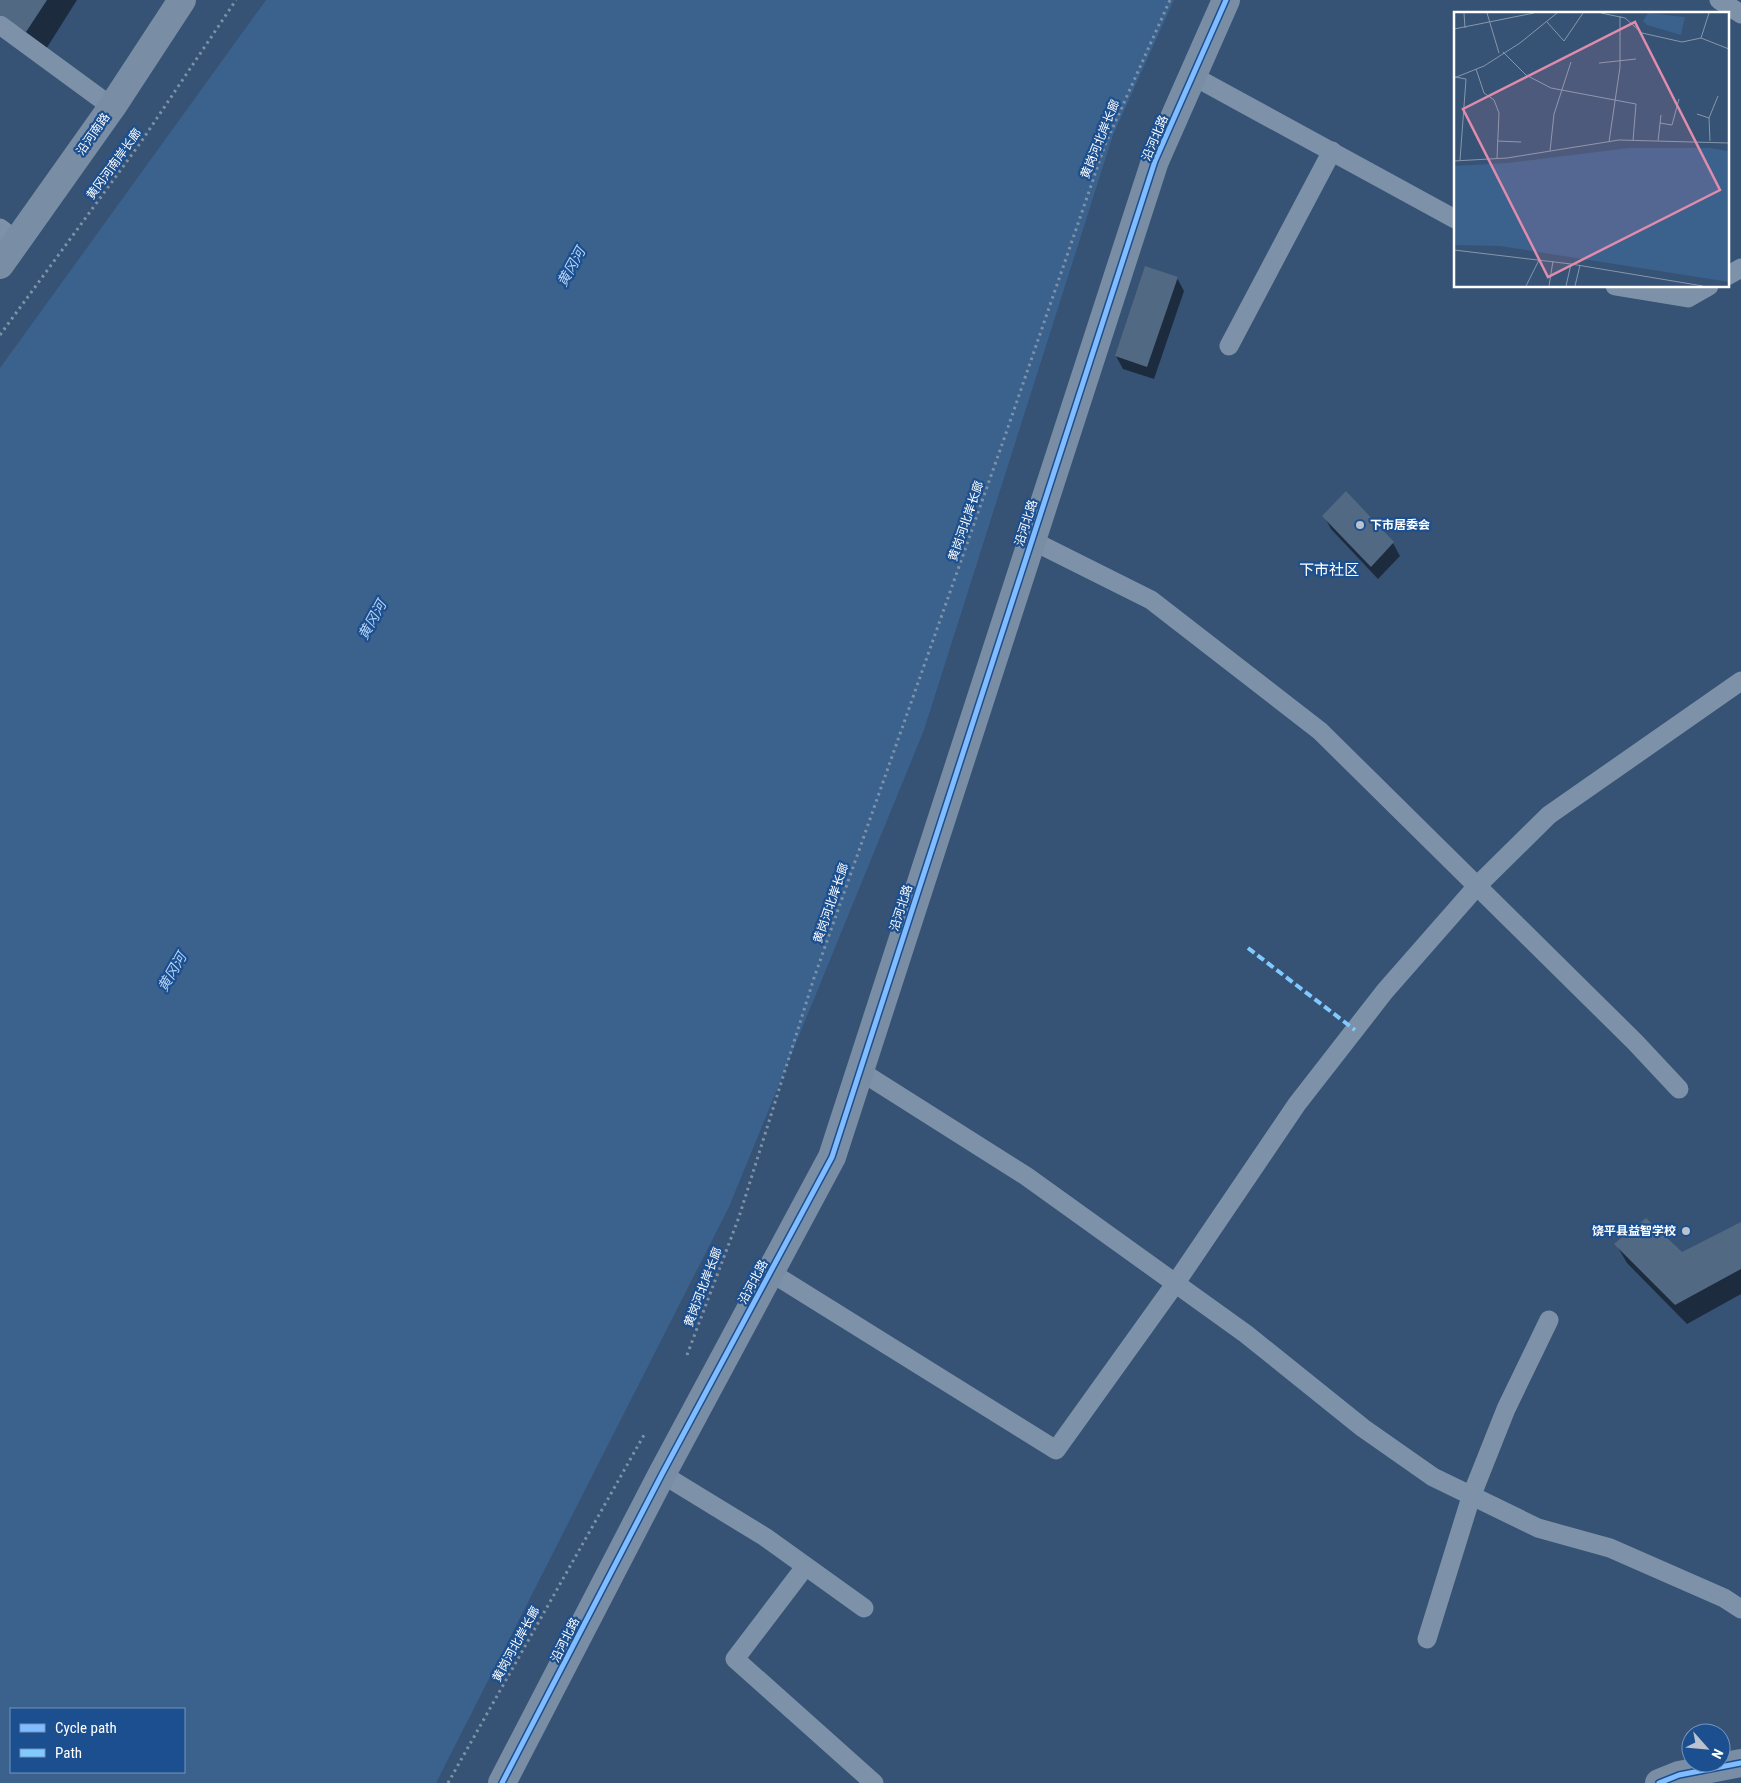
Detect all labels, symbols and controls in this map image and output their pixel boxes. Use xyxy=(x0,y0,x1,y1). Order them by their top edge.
inset map xyxy=(1454,12,1728,288)
street label: 黄岗河北岸长廊 xyxy=(1078,97,1122,181)
street label: 沿河南路 xyxy=(73,110,113,158)
street label: 沿河北路 xyxy=(1139,113,1171,163)
street label: 黄冈河南岸长廊 xyxy=(84,126,144,202)
water label: 黄冈河 xyxy=(554,242,590,289)
street label: 黄岗河北岸长廊 xyxy=(946,479,986,563)
street label: 沿河北路 xyxy=(1012,498,1040,548)
place label: 下市居委会 xyxy=(1370,518,1430,532)
marker: 下市居委会 xyxy=(1354,519,1366,531)
district label: 下市社区 xyxy=(1299,561,1359,579)
water label: 黄冈河 xyxy=(355,595,391,642)
street label: 黄岗河北岸长廊 xyxy=(811,861,851,945)
street label: 沿河北路 xyxy=(887,883,915,933)
water label: 黄冈河 xyxy=(155,947,191,994)
place label: 饶平县益智学校 xyxy=(1592,1224,1676,1238)
marker: 饶平县益智学校 xyxy=(1680,1225,1692,1237)
street label: 黄岗河北岸长廊 xyxy=(681,1245,725,1329)
street label: 沿河北路 xyxy=(736,1258,770,1306)
street label: 黄岗河北岸长廊 xyxy=(490,1604,542,1684)
street label: 沿河北路 xyxy=(548,1615,582,1665)
legend xyxy=(10,1708,185,1773)
text: Cycle path xyxy=(55,1719,117,1737)
north arrow xyxy=(1681,1723,1731,1773)
text: Path xyxy=(55,1744,82,1762)
text: N xyxy=(1709,1746,1727,1761)

